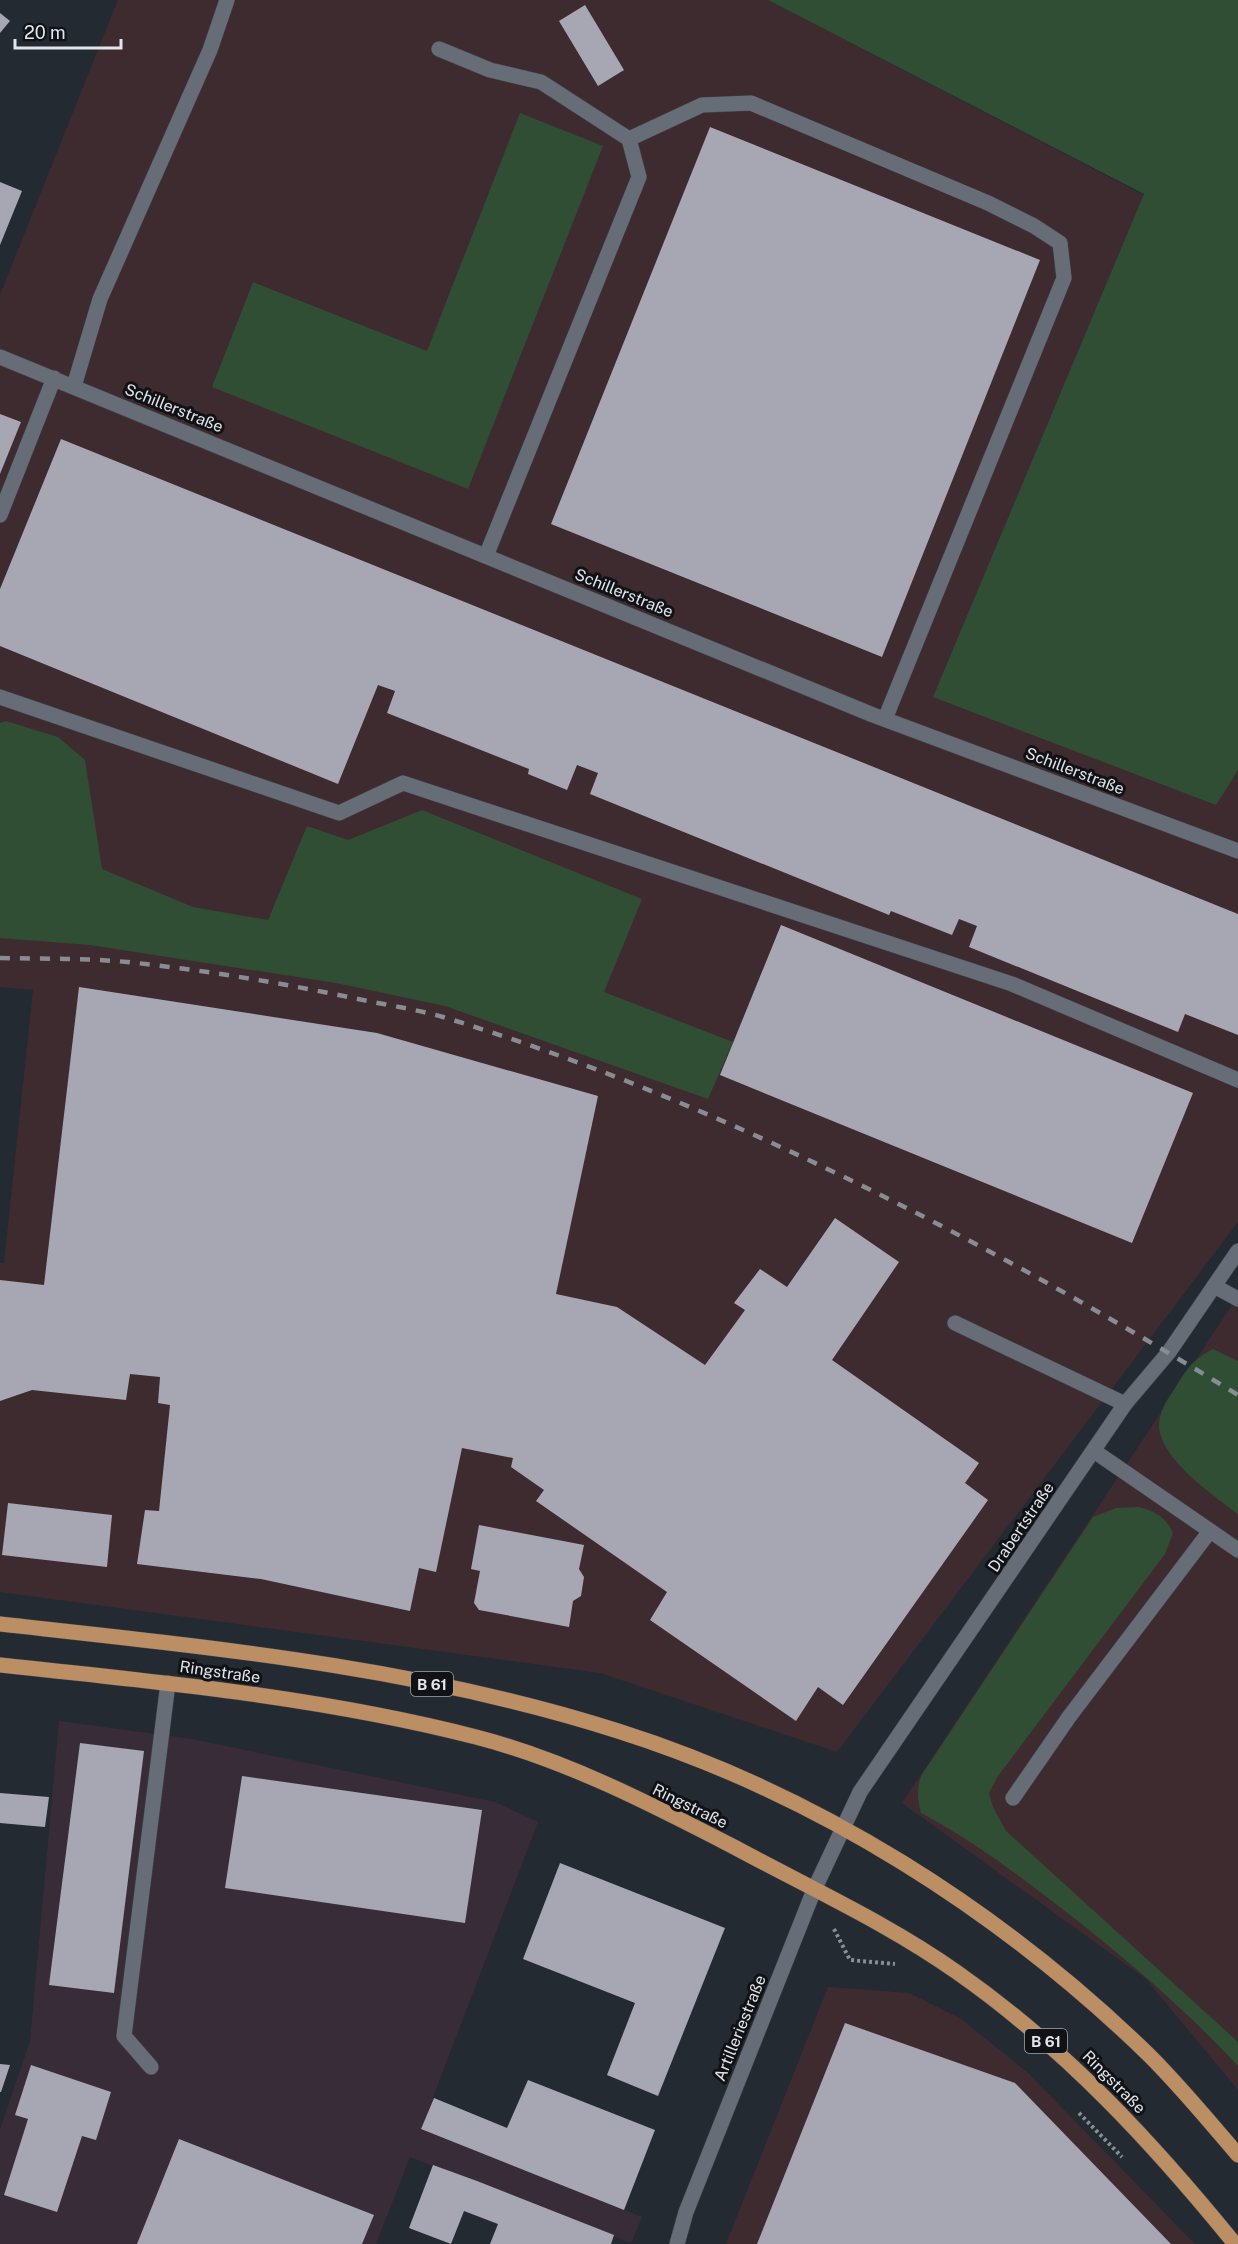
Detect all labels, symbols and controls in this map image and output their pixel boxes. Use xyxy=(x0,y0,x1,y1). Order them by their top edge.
scale bar xyxy=(15,12,122,50)
text: 20 m xyxy=(24,22,66,43)
street label: Schillerstraße xyxy=(122,380,226,436)
street label: Schillerstraße xyxy=(572,565,676,621)
street label: Schillerstraße xyxy=(1023,743,1127,799)
street label: Drabertstraße xyxy=(984,1478,1058,1576)
street label: Ringstraße xyxy=(179,1657,261,1687)
road number: B 61 xyxy=(411,1672,453,1696)
street label: Ringstraße xyxy=(649,1780,731,1832)
street label: Artilleriestraße xyxy=(710,1972,770,2084)
road number: B 61 xyxy=(1025,2029,1067,2053)
street label: Ringstraße xyxy=(1079,2047,1149,2117)

